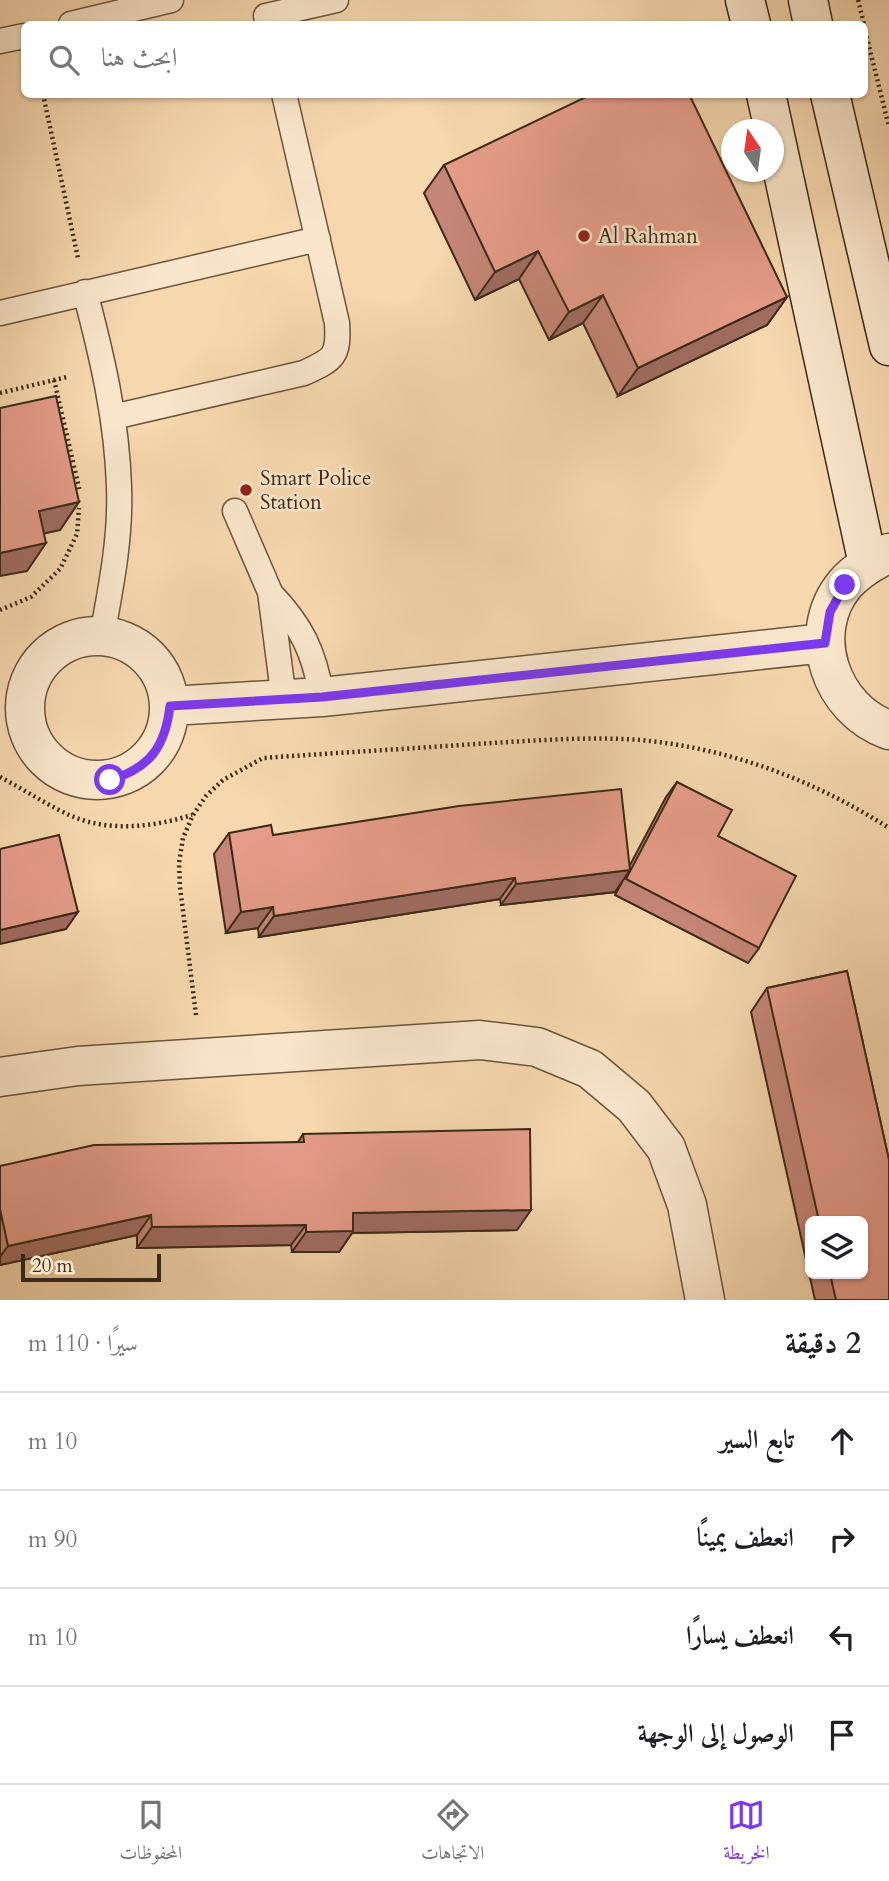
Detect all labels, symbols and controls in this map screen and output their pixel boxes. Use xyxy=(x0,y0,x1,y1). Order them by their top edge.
search box xyxy=(21,21,868,98)
text: ابحث هنا xyxy=(101,40,177,75)
icon: search xyxy=(45,41,83,79)
north arrow xyxy=(721,119,784,182)
place label: Al Rahman xyxy=(598,222,698,251)
marker: Al Rahman xyxy=(576,228,592,244)
place label: Smart Police Station xyxy=(260,464,371,517)
marker: Smart Police Station xyxy=(238,482,254,498)
route end xyxy=(829,569,860,600)
route start xyxy=(94,764,125,795)
map controls xyxy=(805,1216,868,1279)
button: layers xyxy=(805,1216,868,1279)
scale bar xyxy=(21,1251,161,1283)
text: 20 m xyxy=(32,1253,73,1279)
text: 2 دقيقة xyxy=(785,1323,861,1364)
text: سيرًا · 110 m xyxy=(28,1328,138,1359)
text: تابع السير xyxy=(719,1422,794,1457)
icon: ahead xyxy=(823,1422,861,1460)
text: 10 m xyxy=(28,1426,77,1457)
text: انعطف يمينًا xyxy=(696,1520,794,1555)
icon: right xyxy=(823,1520,861,1558)
text: 90 m xyxy=(28,1524,77,1555)
text: انعطف يسارًا xyxy=(686,1618,794,1653)
icon: left xyxy=(823,1618,861,1656)
text: 10 m xyxy=(28,1622,77,1653)
text: الوصول إلى الوجهة xyxy=(638,1716,794,1751)
icon: arrive xyxy=(823,1716,861,1754)
tab: المحفوظات xyxy=(119,1796,182,1871)
tab: الاتجاهات xyxy=(421,1796,484,1871)
tab: الخريطة xyxy=(723,1796,770,1871)

